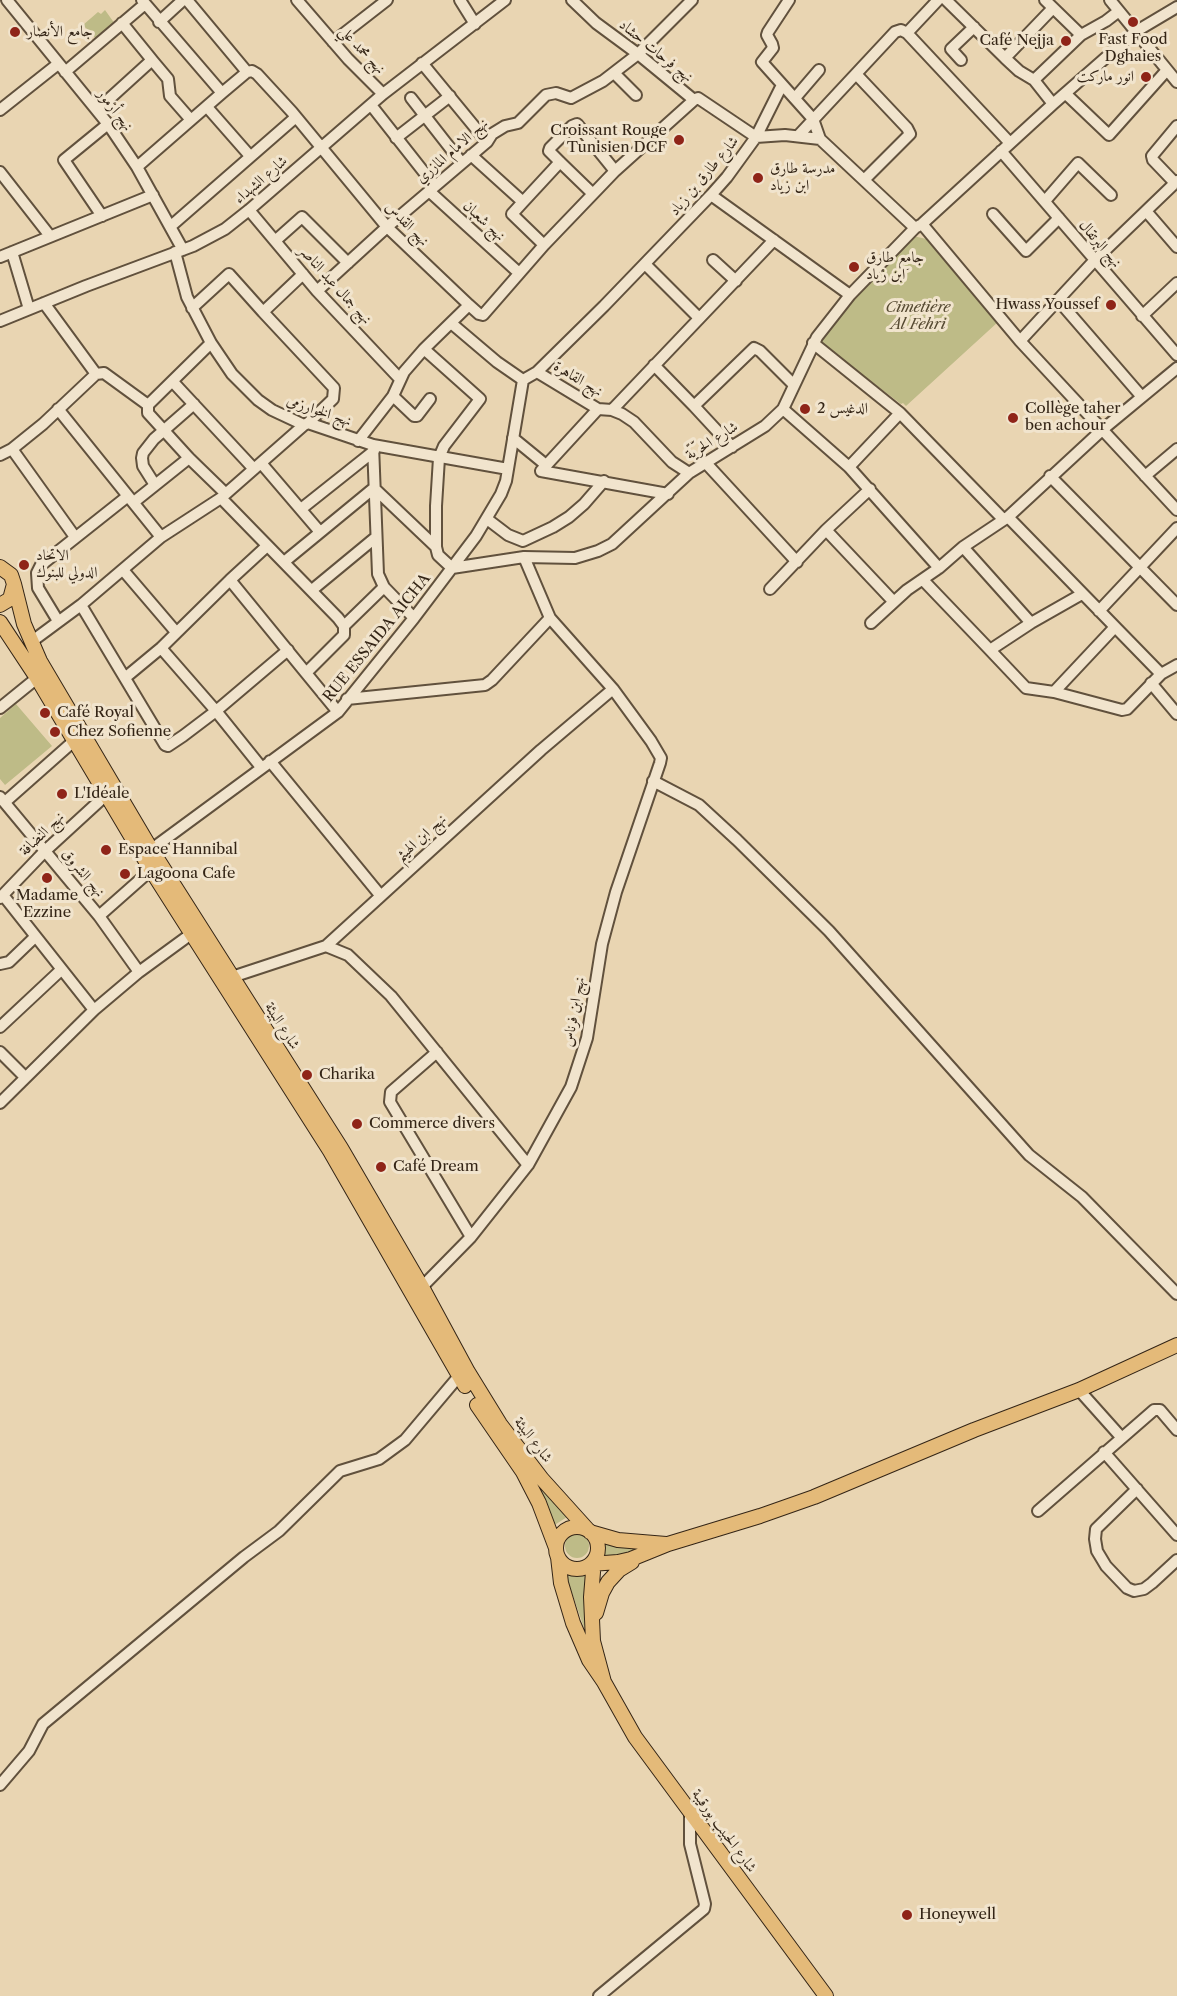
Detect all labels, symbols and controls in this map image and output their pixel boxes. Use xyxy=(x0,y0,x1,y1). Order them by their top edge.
marker: Fast Food Dghaies xyxy=(1126,15,1140,29)
street label: نهج فرحات حشاد xyxy=(615,16,697,86)
street label: نهج محمد علي xyxy=(335,22,389,78)
place label: جامع الأنصار xyxy=(27,23,93,41)
marker: جامع الأنصار xyxy=(8,25,22,39)
place label: Fast Food Dghaies xyxy=(1098,31,1168,66)
place label: Café Nejja xyxy=(979,32,1054,50)
marker: Café Nejja xyxy=(1059,34,1073,48)
place label: انور ماركت xyxy=(1077,68,1134,86)
marker: انور ماركت xyxy=(1139,70,1153,84)
street label: نهج أزمور xyxy=(93,85,137,135)
street label: نهج الامام المازري xyxy=(412,115,492,187)
place label: Croissant Rouge Tunisien DCF xyxy=(550,122,667,157)
street label: شارع طارق بن زياد xyxy=(666,133,742,219)
marker: Croissant Rouge Tunisien DCF xyxy=(672,133,686,147)
street label: شارع الشهداء xyxy=(231,152,291,208)
place label: مدرسة طارق ابن زياد xyxy=(770,160,835,195)
marker: مدرسة طارق ابن زياد xyxy=(751,171,765,185)
street label: نهج شعبان xyxy=(459,197,509,245)
street label: نهج القدس xyxy=(381,198,433,250)
street label: نهج البرتقال xyxy=(1075,217,1125,271)
street label: نهج جمال عبد الناصر xyxy=(295,242,375,328)
place label: جامع طارق ابن زياد xyxy=(866,249,924,284)
marker: جامع طارق ابن زياد xyxy=(847,260,861,274)
place label: Hwass Youssef xyxy=(995,296,1099,314)
marker: Hwass Youssef xyxy=(1104,298,1118,312)
park label: Cimetière Al Fehri xyxy=(885,299,951,334)
street label: نهج القاهرة xyxy=(550,357,606,401)
street label: نهج الخوارزمي xyxy=(284,391,354,431)
place label: الدغيس 2 xyxy=(817,400,868,418)
place label: Collège taher ben achour xyxy=(1025,400,1121,435)
marker: الدغيس 2 xyxy=(798,402,812,416)
marker: Collège taher ben achour xyxy=(1006,411,1020,425)
street label: شارع الحرّيّة xyxy=(683,418,741,464)
place label: الاتحاد الدولي للبنوك xyxy=(36,547,97,582)
marker: الاتحاد الدولي للبنوك xyxy=(17,558,31,572)
street label: RUE ESSAIDA AICHA xyxy=(320,570,434,706)
place label: Café Royal xyxy=(57,704,134,722)
marker: Café Royal xyxy=(38,706,52,720)
place label: Chez Sofienne xyxy=(67,723,171,741)
marker: Chez Sofienne xyxy=(48,725,62,739)
place label: L'Idéale xyxy=(74,785,129,803)
marker: L'Idéale xyxy=(55,787,69,801)
street label: نهج النضافة xyxy=(16,808,68,860)
street label: نهج ابن الهيثم xyxy=(392,810,450,866)
place label: Espace Hannibal xyxy=(118,841,238,859)
marker: Espace Hannibal xyxy=(99,843,113,857)
street label: نهج الشروق xyxy=(58,845,108,901)
place label: Lagoona Cafe xyxy=(137,865,235,883)
marker: Lagoona Cafe xyxy=(118,867,132,881)
marker: Madame Ezzine xyxy=(40,871,54,885)
place label: Madame Ezzine xyxy=(16,887,78,922)
street label: نهج ابن فرناس xyxy=(559,976,589,1048)
street label: شارع البيئة xyxy=(260,999,304,1053)
place label: Charika xyxy=(319,1066,375,1084)
marker: Charika xyxy=(300,1068,314,1082)
place label: Commerce divers xyxy=(369,1115,495,1133)
marker: Commerce divers xyxy=(350,1117,364,1131)
place label: Café Dream xyxy=(393,1158,479,1176)
marker: Café Dream xyxy=(374,1160,388,1174)
street label: شارع البيئة xyxy=(510,1414,556,1466)
street label: شارع الحبيب بورقيبة xyxy=(688,1786,760,1876)
place label: Honeywell xyxy=(919,1906,996,1924)
marker: Honeywell xyxy=(900,1908,914,1922)

